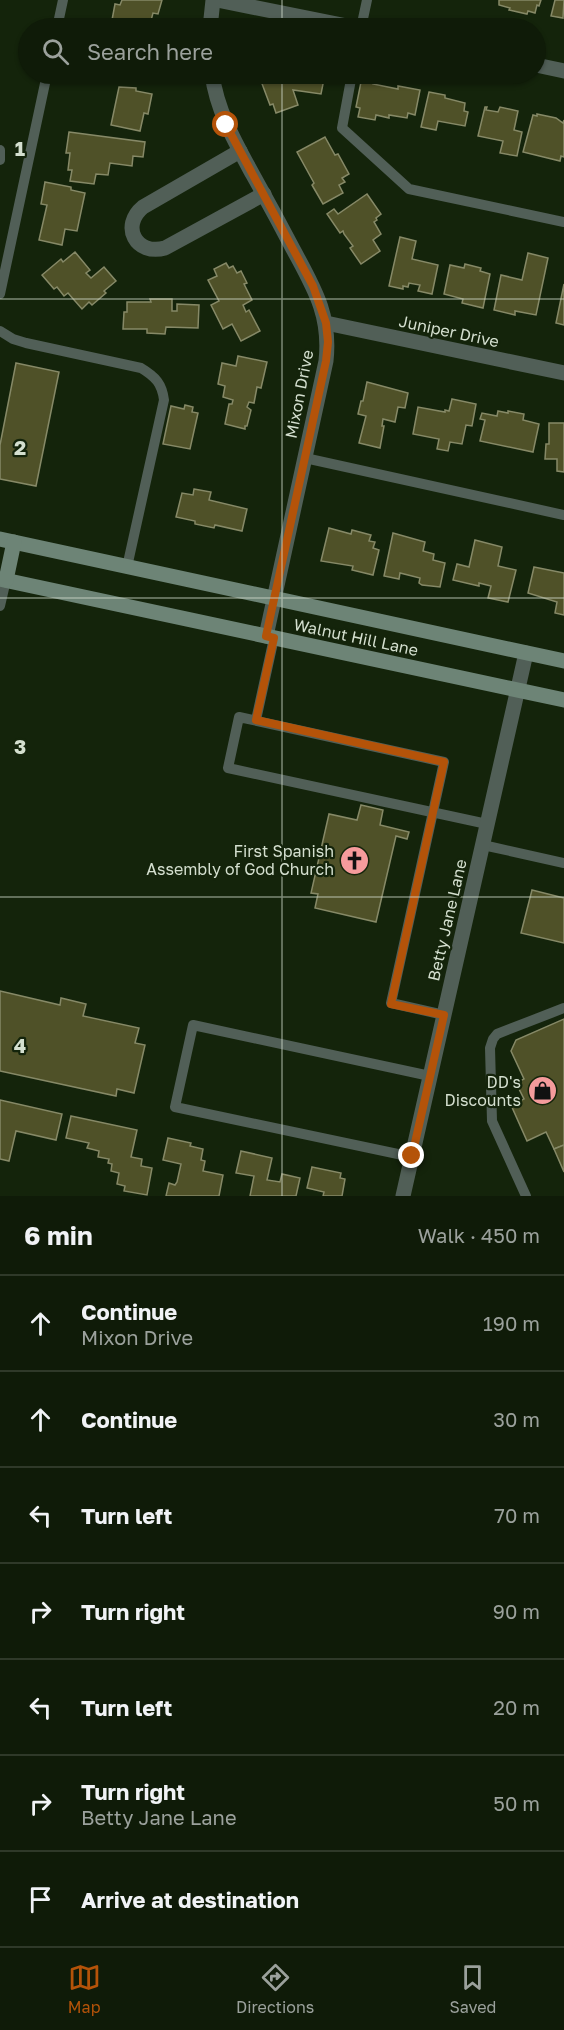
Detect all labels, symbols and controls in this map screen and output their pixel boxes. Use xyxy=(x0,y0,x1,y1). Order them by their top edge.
search box xyxy=(18,18,546,84)
icon: search xyxy=(39,35,72,68)
text: Search here xyxy=(87,38,213,65)
route start xyxy=(212,111,238,137)
text: 1 xyxy=(15,136,25,160)
street label: Juniper Drive xyxy=(397,311,501,351)
street label: Mixon Drive xyxy=(281,348,317,440)
text: 2 xyxy=(14,435,26,459)
street label: Walnut Hill Lane xyxy=(292,614,420,660)
text: 3 xyxy=(14,734,26,758)
place label: First Spanish Assembly of God Church xyxy=(146,841,334,879)
church icon: First Spanish Assembly of God Church xyxy=(339,844,371,876)
street label: Betty Jane Lane xyxy=(423,857,471,983)
text: 4 xyxy=(14,1033,26,1057)
place label: DD's Discounts xyxy=(444,1072,521,1110)
shop icon: DD's Discounts xyxy=(526,1075,558,1107)
route end xyxy=(398,1142,424,1168)
text: 6 min xyxy=(24,1220,93,1251)
text: Walk · 450 m xyxy=(418,1223,540,1247)
text: Continue xyxy=(81,1298,177,1325)
icon: ahead xyxy=(24,1307,57,1340)
text: 190 m xyxy=(483,1311,540,1335)
text: Mixon Drive xyxy=(81,1325,193,1349)
icon: ahead xyxy=(24,1403,57,1436)
text: Continue xyxy=(81,1406,177,1433)
text: 30 m xyxy=(493,1407,540,1431)
icon: left xyxy=(24,1499,57,1532)
text: Turn left xyxy=(81,1502,172,1529)
text: 70 m xyxy=(494,1503,540,1527)
icon: right xyxy=(24,1595,57,1628)
text: Turn right xyxy=(81,1598,185,1625)
text: 90 m xyxy=(493,1599,540,1623)
icon: left xyxy=(24,1691,57,1724)
text: Turn left xyxy=(81,1694,172,1721)
text: 20 m xyxy=(493,1695,540,1719)
text: Turn right xyxy=(81,1778,185,1805)
icon: right xyxy=(24,1787,57,1820)
text: 50 m xyxy=(493,1791,540,1815)
text: Betty Jane Lane xyxy=(81,1805,237,1829)
icon: arrive xyxy=(24,1883,57,1916)
text: Arrive at destination xyxy=(81,1886,299,1913)
tab: Map xyxy=(68,1961,101,2017)
tab: Directions xyxy=(236,1961,314,2017)
tab: Saved xyxy=(450,1961,496,2017)

